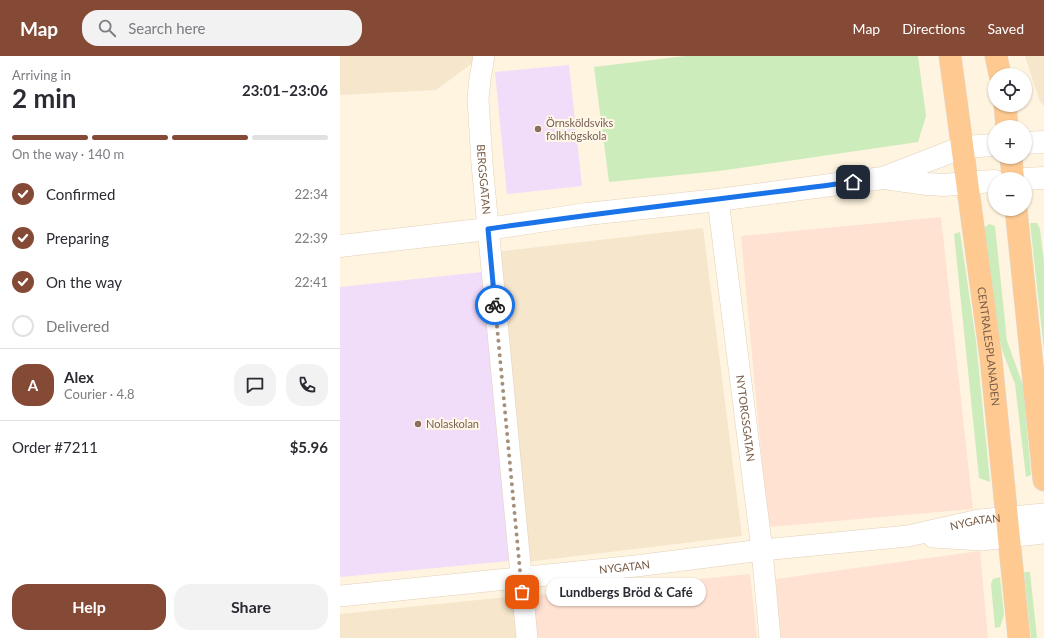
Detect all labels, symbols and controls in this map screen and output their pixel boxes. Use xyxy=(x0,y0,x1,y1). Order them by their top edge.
search box xyxy=(82,10,362,46)
text: Map xyxy=(20,17,58,40)
icon: search xyxy=(96,17,118,39)
text: Search here xyxy=(128,19,206,37)
text: Map xyxy=(853,20,880,37)
text: Directions xyxy=(902,20,965,37)
text: Saved xyxy=(987,20,1024,37)
text: Arriving in xyxy=(12,67,71,83)
map controls xyxy=(988,68,1032,216)
button: locate xyxy=(988,68,1032,112)
text: 23:01–23:06 xyxy=(242,81,328,99)
text: 2 min xyxy=(12,82,76,114)
place label: Örnsköldsviks folkhögskola xyxy=(546,116,613,142)
button: + xyxy=(988,120,1032,164)
marker: Örnsköldsviks folkhögskola xyxy=(533,124,543,134)
street label: BERGSGATAN xyxy=(475,144,494,215)
text: On the way · 140 m xyxy=(12,146,124,162)
pin xyxy=(836,165,870,199)
icon: home xyxy=(842,171,864,193)
button: − xyxy=(988,172,1032,216)
icon: check xyxy=(12,183,34,205)
text: Confirmed xyxy=(46,185,115,203)
text: 22:34 xyxy=(295,186,328,202)
icon: check xyxy=(12,227,34,249)
text: Preparing xyxy=(46,229,109,247)
text: 22:39 xyxy=(295,230,328,246)
icon: check xyxy=(12,271,34,293)
text: On the way xyxy=(46,273,122,291)
text: 22:41 xyxy=(295,274,328,290)
courier xyxy=(475,285,515,325)
street label: CENTRALESPLANADEN xyxy=(975,286,1003,406)
icon: bike xyxy=(484,294,506,316)
text: Delivered xyxy=(46,317,109,335)
button: chat xyxy=(234,364,276,406)
button: phone xyxy=(286,364,328,406)
text: Alex xyxy=(64,368,94,386)
street label: NYTORGSGATAN xyxy=(734,374,758,462)
text: A xyxy=(28,376,38,394)
text: Courier · 4.8 xyxy=(64,386,135,402)
place label: Nolaskolan xyxy=(426,417,479,430)
marker: Nolaskolan xyxy=(413,419,423,429)
text: Order #7211 xyxy=(12,438,98,456)
text: $5.96 xyxy=(290,438,328,456)
street label: NYGATAN xyxy=(949,511,1001,532)
street label: NYGATAN xyxy=(598,557,651,576)
pin xyxy=(505,575,539,609)
callout: Lundbergs Bröd & Café xyxy=(546,578,706,606)
icon: bag xyxy=(511,581,533,603)
button: Help xyxy=(12,584,166,630)
button: Share xyxy=(174,584,328,630)
text: Lundbergs Bröd & Café xyxy=(559,584,693,600)

